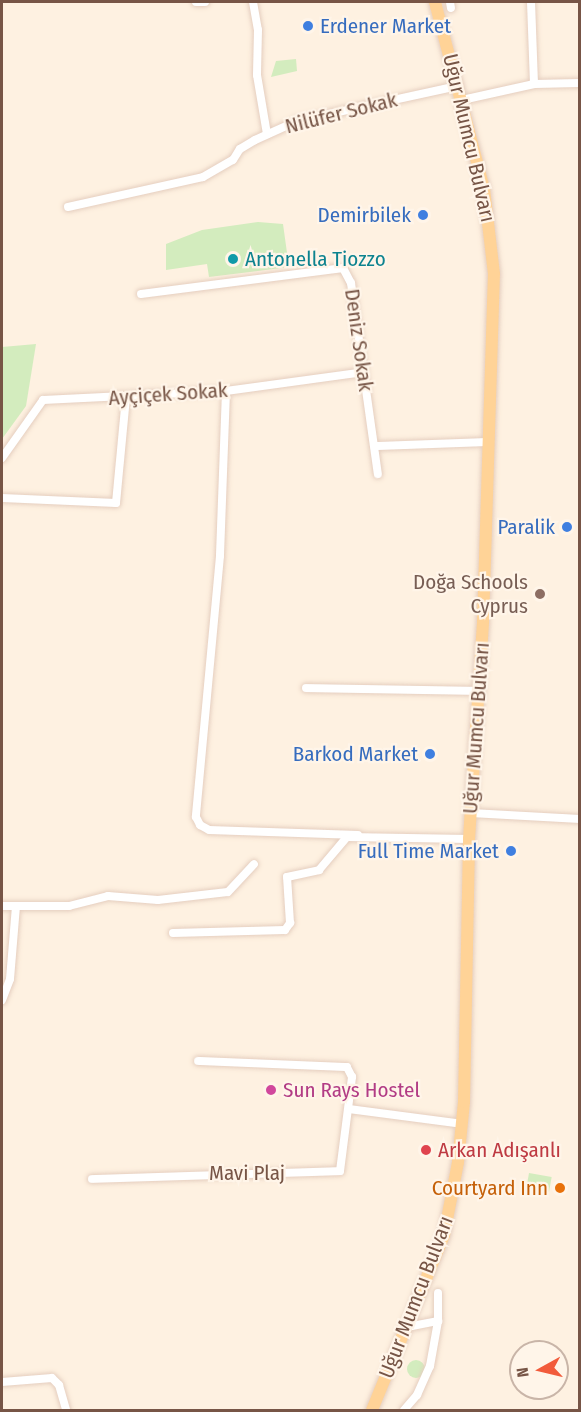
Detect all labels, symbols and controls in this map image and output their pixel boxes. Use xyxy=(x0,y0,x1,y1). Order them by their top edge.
place label: Erdener Market xyxy=(320,13,451,39)
marker: Erdener Market xyxy=(301,19,315,33)
street label: Uğur Mumcu Bulvarı xyxy=(437,51,501,225)
street label: Nilüfer Sokak xyxy=(282,87,400,139)
place label: Demirbilek xyxy=(318,202,411,228)
marker: Demirbilek xyxy=(416,208,430,222)
place label: Antonella Tiozzo xyxy=(245,246,386,272)
marker: Antonella Tiozzo xyxy=(226,252,240,266)
street label: Deniz Sokak xyxy=(339,287,379,393)
street label: Ayçiçek Sokak xyxy=(108,377,228,411)
place label: Paralik xyxy=(497,514,555,540)
marker: Paralik xyxy=(560,520,574,534)
place label: Doğa Schools Cyprus xyxy=(413,569,528,619)
marker: Doğa Schools Cyprus xyxy=(533,587,547,601)
street label: Uğur Mumcu Bulvarı xyxy=(457,641,495,815)
place label: Barkod Market xyxy=(293,741,418,767)
marker: Barkod Market xyxy=(423,747,437,761)
place label: Full Time Market xyxy=(358,838,499,864)
marker: Full Time Market xyxy=(504,844,518,858)
place label: Sun Rays Hostel xyxy=(283,1077,420,1103)
marker: Sun Rays Hostel xyxy=(264,1083,278,1097)
place label: Arkan Adışanlı xyxy=(438,1137,561,1163)
marker: Arkan Adışanlı xyxy=(419,1143,433,1157)
street label: Mavi Plaj xyxy=(209,1160,285,1186)
place label: Courtyard Inn xyxy=(432,1175,548,1201)
marker: Courtyard Inn xyxy=(553,1181,567,1195)
street label: Uğur Mumcu Bulvarı xyxy=(373,1212,459,1382)
north arrow xyxy=(509,1340,569,1400)
text: N xyxy=(513,1366,533,1378)

